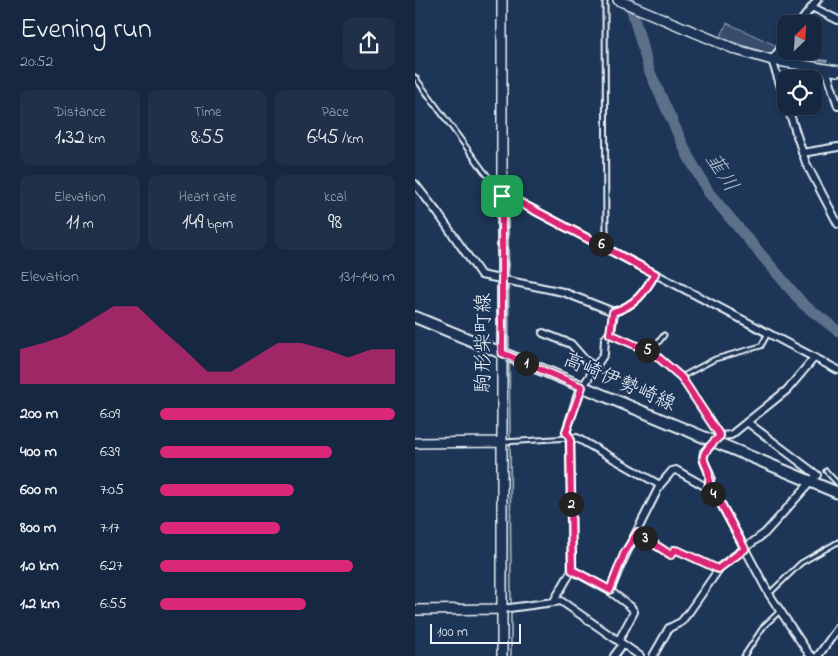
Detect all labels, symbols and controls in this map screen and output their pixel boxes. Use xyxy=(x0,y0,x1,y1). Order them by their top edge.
text: Evening run xyxy=(20,10,152,51)
north arrow xyxy=(777,15,823,60)
map controls xyxy=(777,15,822,115)
button: share xyxy=(343,17,395,69)
text: 20:52 xyxy=(20,50,53,74)
button: locate xyxy=(777,70,822,115)
text: Distance xyxy=(54,102,106,123)
text: Time xyxy=(194,102,221,123)
text: Pace xyxy=(321,102,349,123)
text: 1.32 xyxy=(55,123,85,153)
text: 8:55 xyxy=(191,123,224,153)
text: 6:45 xyxy=(307,123,339,153)
text: km xyxy=(85,129,105,150)
text: /km xyxy=(339,129,363,150)
water label: 韮川 xyxy=(697,147,745,199)
pin xyxy=(481,175,523,217)
icon: arrive xyxy=(488,182,516,210)
text: Elevation xyxy=(54,187,106,208)
text: Heart rate xyxy=(179,187,236,208)
text: kcal xyxy=(324,187,346,208)
text: 11 xyxy=(66,208,79,238)
text: 149 xyxy=(182,208,204,238)
text: 98 xyxy=(328,208,342,238)
text: m xyxy=(79,214,94,235)
text: bpm xyxy=(204,214,233,235)
pin: 6 xyxy=(589,232,613,256)
text: 6 xyxy=(598,234,605,255)
text: Elevation xyxy=(20,265,79,289)
text: 131–140 m xyxy=(339,265,395,289)
street label: 駒形柴町線 xyxy=(470,293,499,393)
pin: 5 xyxy=(635,338,659,362)
text: 5 xyxy=(643,340,652,361)
street label: 高崎伊勢崎線 xyxy=(558,346,680,420)
pin: 1 xyxy=(513,350,539,376)
text: 1 xyxy=(524,353,529,374)
text: 200 m xyxy=(20,402,58,426)
text: 6:09 xyxy=(100,402,120,426)
text: 400 m xyxy=(20,440,57,464)
text: 6:39 xyxy=(100,440,120,464)
text: 600 m xyxy=(20,478,57,502)
text: 7:05 xyxy=(100,478,124,502)
pin: 4 xyxy=(701,482,725,506)
text: 4 xyxy=(711,484,716,505)
pin: 2 xyxy=(559,492,583,516)
text: 2 xyxy=(568,494,575,515)
text: 800 m xyxy=(20,516,56,540)
text: 7:17 xyxy=(100,516,120,540)
pin: 3 xyxy=(633,526,657,550)
text: 3 xyxy=(643,528,648,549)
text: 1.0 km xyxy=(20,554,59,578)
text: 6:27 xyxy=(100,554,123,578)
text: 1.2 km xyxy=(20,592,60,616)
text: 6:55 xyxy=(100,592,127,616)
scale bar xyxy=(430,621,521,644)
text: 100 m xyxy=(437,622,468,643)

